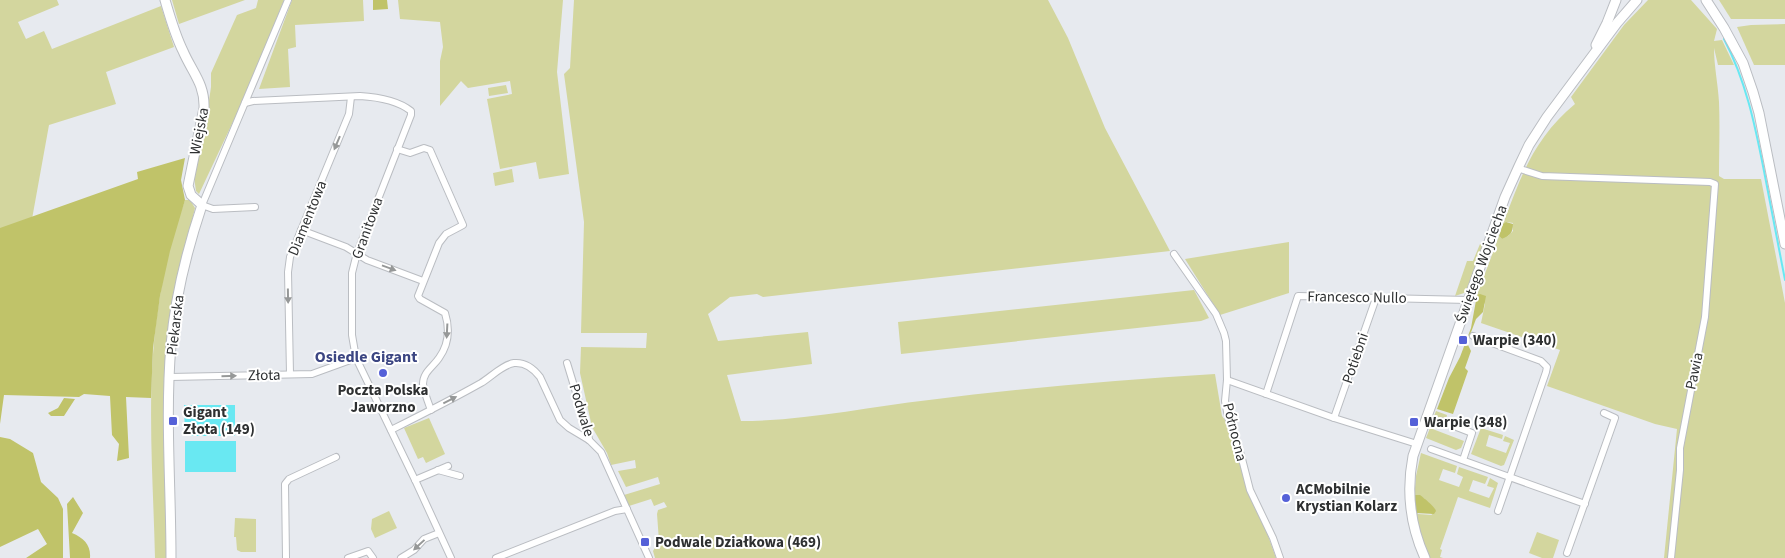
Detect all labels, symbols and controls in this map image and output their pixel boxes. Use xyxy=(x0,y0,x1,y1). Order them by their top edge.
street label: Wiejska xyxy=(185,106,214,157)
one-way arrow xyxy=(333,136,341,150)
street label: Diamentowa xyxy=(283,177,332,259)
street label: Granitowa xyxy=(347,194,388,262)
street label: Świętego Wojciecha xyxy=(1450,202,1513,326)
one-way arrow xyxy=(382,264,397,272)
street label: Francesco Nullo xyxy=(1307,286,1407,309)
one-way arrow xyxy=(284,288,292,304)
street label: Piekarska xyxy=(161,294,190,356)
one-way arrow xyxy=(443,323,451,339)
street label: Potiebni xyxy=(1337,330,1374,386)
place label: Warpie (340) xyxy=(1473,330,1556,351)
marker: Warpie (340) xyxy=(1457,334,1469,346)
district label: Osiedle Gigant xyxy=(315,346,417,368)
street label: Pawia xyxy=(1680,351,1709,392)
street label: Złota xyxy=(247,365,281,386)
marker: Poczta Polska Jaworzno xyxy=(377,367,389,379)
one-way arrow xyxy=(221,372,237,380)
place label: Poczta Polska Jaworzno xyxy=(337,380,429,418)
street label: Podwale xyxy=(564,381,599,439)
one-way arrow xyxy=(443,396,457,404)
street label: Północna xyxy=(1217,401,1252,464)
place label: Gigant Złota (149) xyxy=(183,402,255,440)
place label: Warpie (348) xyxy=(1424,412,1507,433)
marker: Gigant Złota (149) xyxy=(167,415,179,427)
marker: Warpie (348) xyxy=(1408,416,1420,428)
place label: ACMobilnie Krystian Kolarz xyxy=(1295,479,1397,517)
marker: ACMobilnie Krystian Kolarz xyxy=(1280,492,1292,504)
place label: Podwale Działkowa (469) xyxy=(655,532,821,553)
marker: Podwale Działkowa (469) xyxy=(639,536,651,548)
one-way arrow xyxy=(413,539,426,550)

